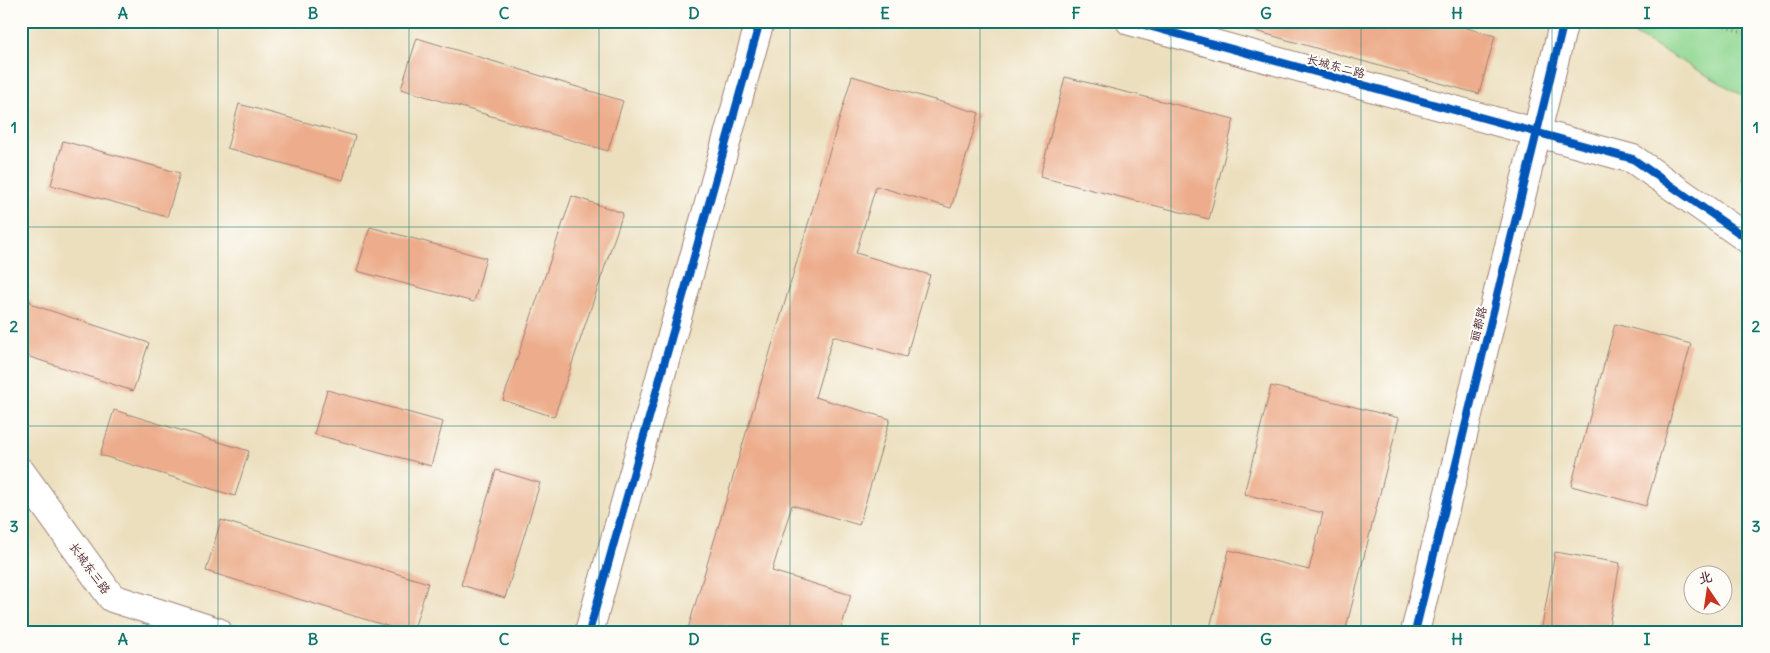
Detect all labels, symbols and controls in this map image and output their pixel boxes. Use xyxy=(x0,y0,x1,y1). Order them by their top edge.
text: A xyxy=(118,3,128,23)
text: B xyxy=(308,3,319,23)
text: C xyxy=(499,3,510,23)
text: D xyxy=(688,3,700,23)
text: E xyxy=(880,3,890,23)
text: F xyxy=(1071,3,1081,23)
text: G xyxy=(1260,3,1272,23)
text: H xyxy=(1451,3,1463,23)
text: I xyxy=(1644,3,1651,23)
street label: 长城东二路 xyxy=(1305,51,1367,81)
text: 1 xyxy=(11,117,17,137)
text: 1 xyxy=(1753,117,1759,137)
street label: 丽都路 xyxy=(1466,305,1490,343)
text: 2 xyxy=(10,316,19,336)
text: 2 xyxy=(1752,316,1761,336)
text: 3 xyxy=(9,516,19,536)
text: 3 xyxy=(1751,516,1761,536)
street label: 长城东三路 xyxy=(66,539,114,597)
north arrow xyxy=(1682,566,1732,616)
text: 北 xyxy=(1696,567,1714,588)
text: A xyxy=(118,629,128,649)
text: B xyxy=(308,629,319,649)
text: C xyxy=(499,629,510,649)
text: D xyxy=(688,629,700,649)
text: E xyxy=(880,629,890,649)
text: F xyxy=(1071,629,1081,649)
text: G xyxy=(1260,629,1272,649)
text: H xyxy=(1451,629,1463,649)
text: I xyxy=(1644,629,1651,649)

